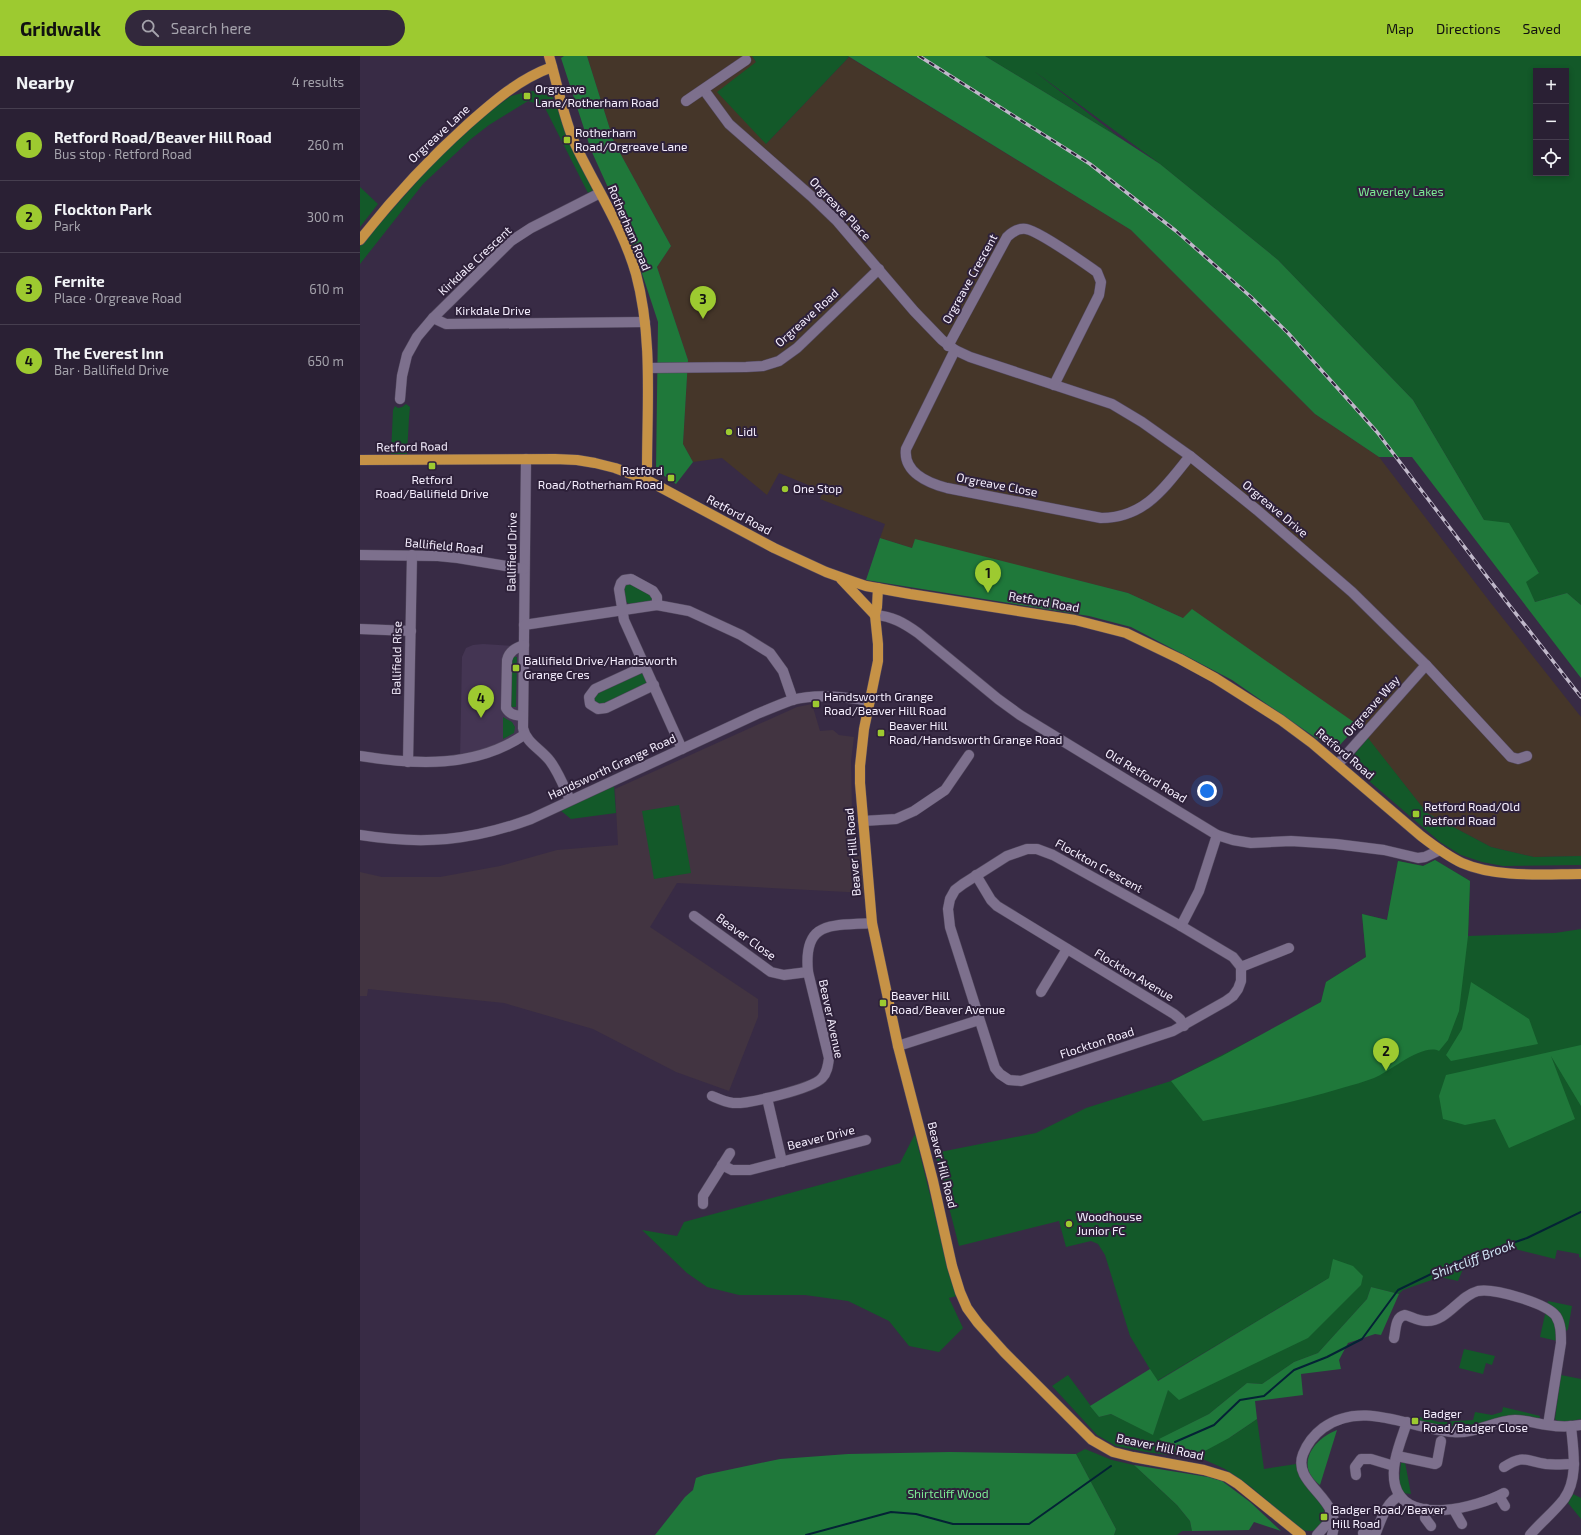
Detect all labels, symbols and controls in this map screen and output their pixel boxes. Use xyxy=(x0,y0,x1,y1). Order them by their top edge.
search box xyxy=(125,10,405,46)
text: Gridwalk xyxy=(20,17,101,40)
icon: search xyxy=(139,17,161,39)
text: Search here xyxy=(171,19,251,37)
text: Map xyxy=(1386,20,1414,37)
text: Directions xyxy=(1436,20,1501,37)
text: Saved xyxy=(1523,20,1561,37)
map controls xyxy=(1533,68,1569,176)
button: + xyxy=(1533,68,1569,104)
text: Nearby xyxy=(16,72,74,92)
text: 4 results xyxy=(292,74,344,90)
place label: Orgreave Lane/Rotherham Road xyxy=(535,81,659,109)
marker: Orgreave Lane/Rotherham Road xyxy=(522,91,532,101)
street label: Orgreave Lane xyxy=(405,101,472,165)
button: − xyxy=(1533,104,1569,140)
place label: Rotherham Road/Orgreave Lane xyxy=(575,125,687,153)
text: Retford Road/Beaver Hill Road xyxy=(54,128,272,146)
marker: Rotherham Road/Orgreave Lane xyxy=(562,135,572,145)
text: 1 xyxy=(26,137,32,153)
text: 260 m xyxy=(307,137,344,153)
button: locate xyxy=(1533,140,1569,176)
text: Bus stop · Retford Road xyxy=(54,146,192,162)
street label: Orgreave Place xyxy=(807,174,874,243)
street label: Rotherham Road xyxy=(606,183,654,272)
park label: Waverley Lakes xyxy=(1358,184,1444,198)
text: Flockton Park xyxy=(54,200,152,218)
text: 2 xyxy=(25,209,33,225)
text: 300 m xyxy=(307,209,344,225)
text: Park xyxy=(54,218,81,234)
street label: Kirkdale Crescent xyxy=(435,223,514,298)
street label: Orgreave Crescent xyxy=(939,231,1000,326)
text: Fernite xyxy=(54,272,105,290)
text: 3 xyxy=(25,281,33,297)
text: 610 m xyxy=(309,281,344,297)
street label: Orgreave Road xyxy=(772,285,841,349)
pin: 3 xyxy=(690,286,716,319)
text: Place · Orgreave Road xyxy=(54,290,182,306)
street label: Kirkdale Drive xyxy=(455,303,531,317)
text: The Everest Inn xyxy=(54,344,164,362)
text: 4 xyxy=(25,353,33,369)
text: 650 m xyxy=(307,353,344,369)
text: Bar · Ballifield Drive xyxy=(54,362,169,378)
place label: Lidl xyxy=(737,424,757,438)
marker: Lidl xyxy=(724,427,734,437)
street label: Retford Road xyxy=(376,438,448,454)
marker: Retford Road/Ballifield Drive xyxy=(427,461,437,471)
place label: Retford Road/Rotherham Road xyxy=(538,463,663,491)
street label: Orgreave Close xyxy=(955,469,1039,499)
place label: Retford Road/Ballifield Drive xyxy=(375,472,489,500)
marker: Retford Road/Rotherham Road xyxy=(666,473,676,483)
street label: Orgreave Drive xyxy=(1240,477,1311,540)
place label: One Stop xyxy=(793,481,842,495)
marker: One Stop xyxy=(780,484,790,494)
street label: Retford Road xyxy=(705,491,774,537)
street label: Ballifield Drive xyxy=(503,512,519,592)
street label: Ballifield Road xyxy=(404,535,484,555)
pin: 1 xyxy=(975,560,1001,593)
street label: Retford Road xyxy=(1008,588,1081,614)
street label: Ballifield Rise xyxy=(388,621,404,695)
place label: Ballifield Drive/Handsworth Grange Cres xyxy=(524,653,677,681)
marker: Ballifield Drive/Handsworth Grange Cres xyxy=(511,663,521,673)
street label: Orgreave Way xyxy=(1340,672,1403,738)
pin: 4 xyxy=(468,685,494,718)
place label: Handsworth Grange Road/Beaver Hill Road xyxy=(824,689,946,717)
marker: Handsworth Grange Road/Beaver Hill Road xyxy=(811,699,821,709)
place label: Beaver Hill Road/Handsworth Grange Road xyxy=(889,718,1062,746)
street label: Retford Road xyxy=(1314,725,1378,782)
marker: Beaver Hill Road/Handsworth Grange Road xyxy=(876,728,886,738)
street label: Handsworth Grange Road xyxy=(545,730,678,802)
street label: Old Retford Road xyxy=(1103,745,1190,805)
your location xyxy=(1197,781,1217,801)
place label: Retford Road/Old Retford Road xyxy=(1424,799,1520,827)
street label: Beaver Hill Road xyxy=(841,807,863,897)
marker: Retford Road/Old Retford Road xyxy=(1411,809,1421,819)
street label: Flockton Crescent xyxy=(1053,835,1146,895)
street label: Beaver Close xyxy=(714,910,779,962)
street label: Flockton Avenue xyxy=(1092,945,1177,1003)
street label: Beaver Avenue xyxy=(817,978,847,1060)
place label: Beaver Hill Road/Beaver Avenue xyxy=(891,988,1005,1016)
marker: Beaver Hill Road/Beaver Avenue xyxy=(878,998,888,1008)
street label: Flockton Road xyxy=(1058,1023,1136,1061)
pin: 2 xyxy=(1373,1038,1399,1071)
street label: Beaver Hill Road xyxy=(925,1120,960,1209)
street label: Beaver Drive xyxy=(786,1122,856,1152)
place label: Woodhouse Junior FC xyxy=(1077,1209,1142,1237)
marker: Woodhouse Junior FC xyxy=(1064,1219,1074,1229)
water label: Shirtcliff Brook xyxy=(1429,1236,1517,1282)
place label: Badger Road/Badger Close xyxy=(1423,1406,1528,1434)
marker: Badger Road/Badger Close xyxy=(1410,1416,1420,1426)
street label: Beaver Hill Road xyxy=(1115,1430,1205,1462)
park label: Shirtcliff Wood xyxy=(907,1486,989,1500)
place label: Badger Road/Beaver Hill Road xyxy=(1332,1502,1445,1530)
marker: Badger Road/Beaver Hill Road xyxy=(1319,1512,1329,1522)

